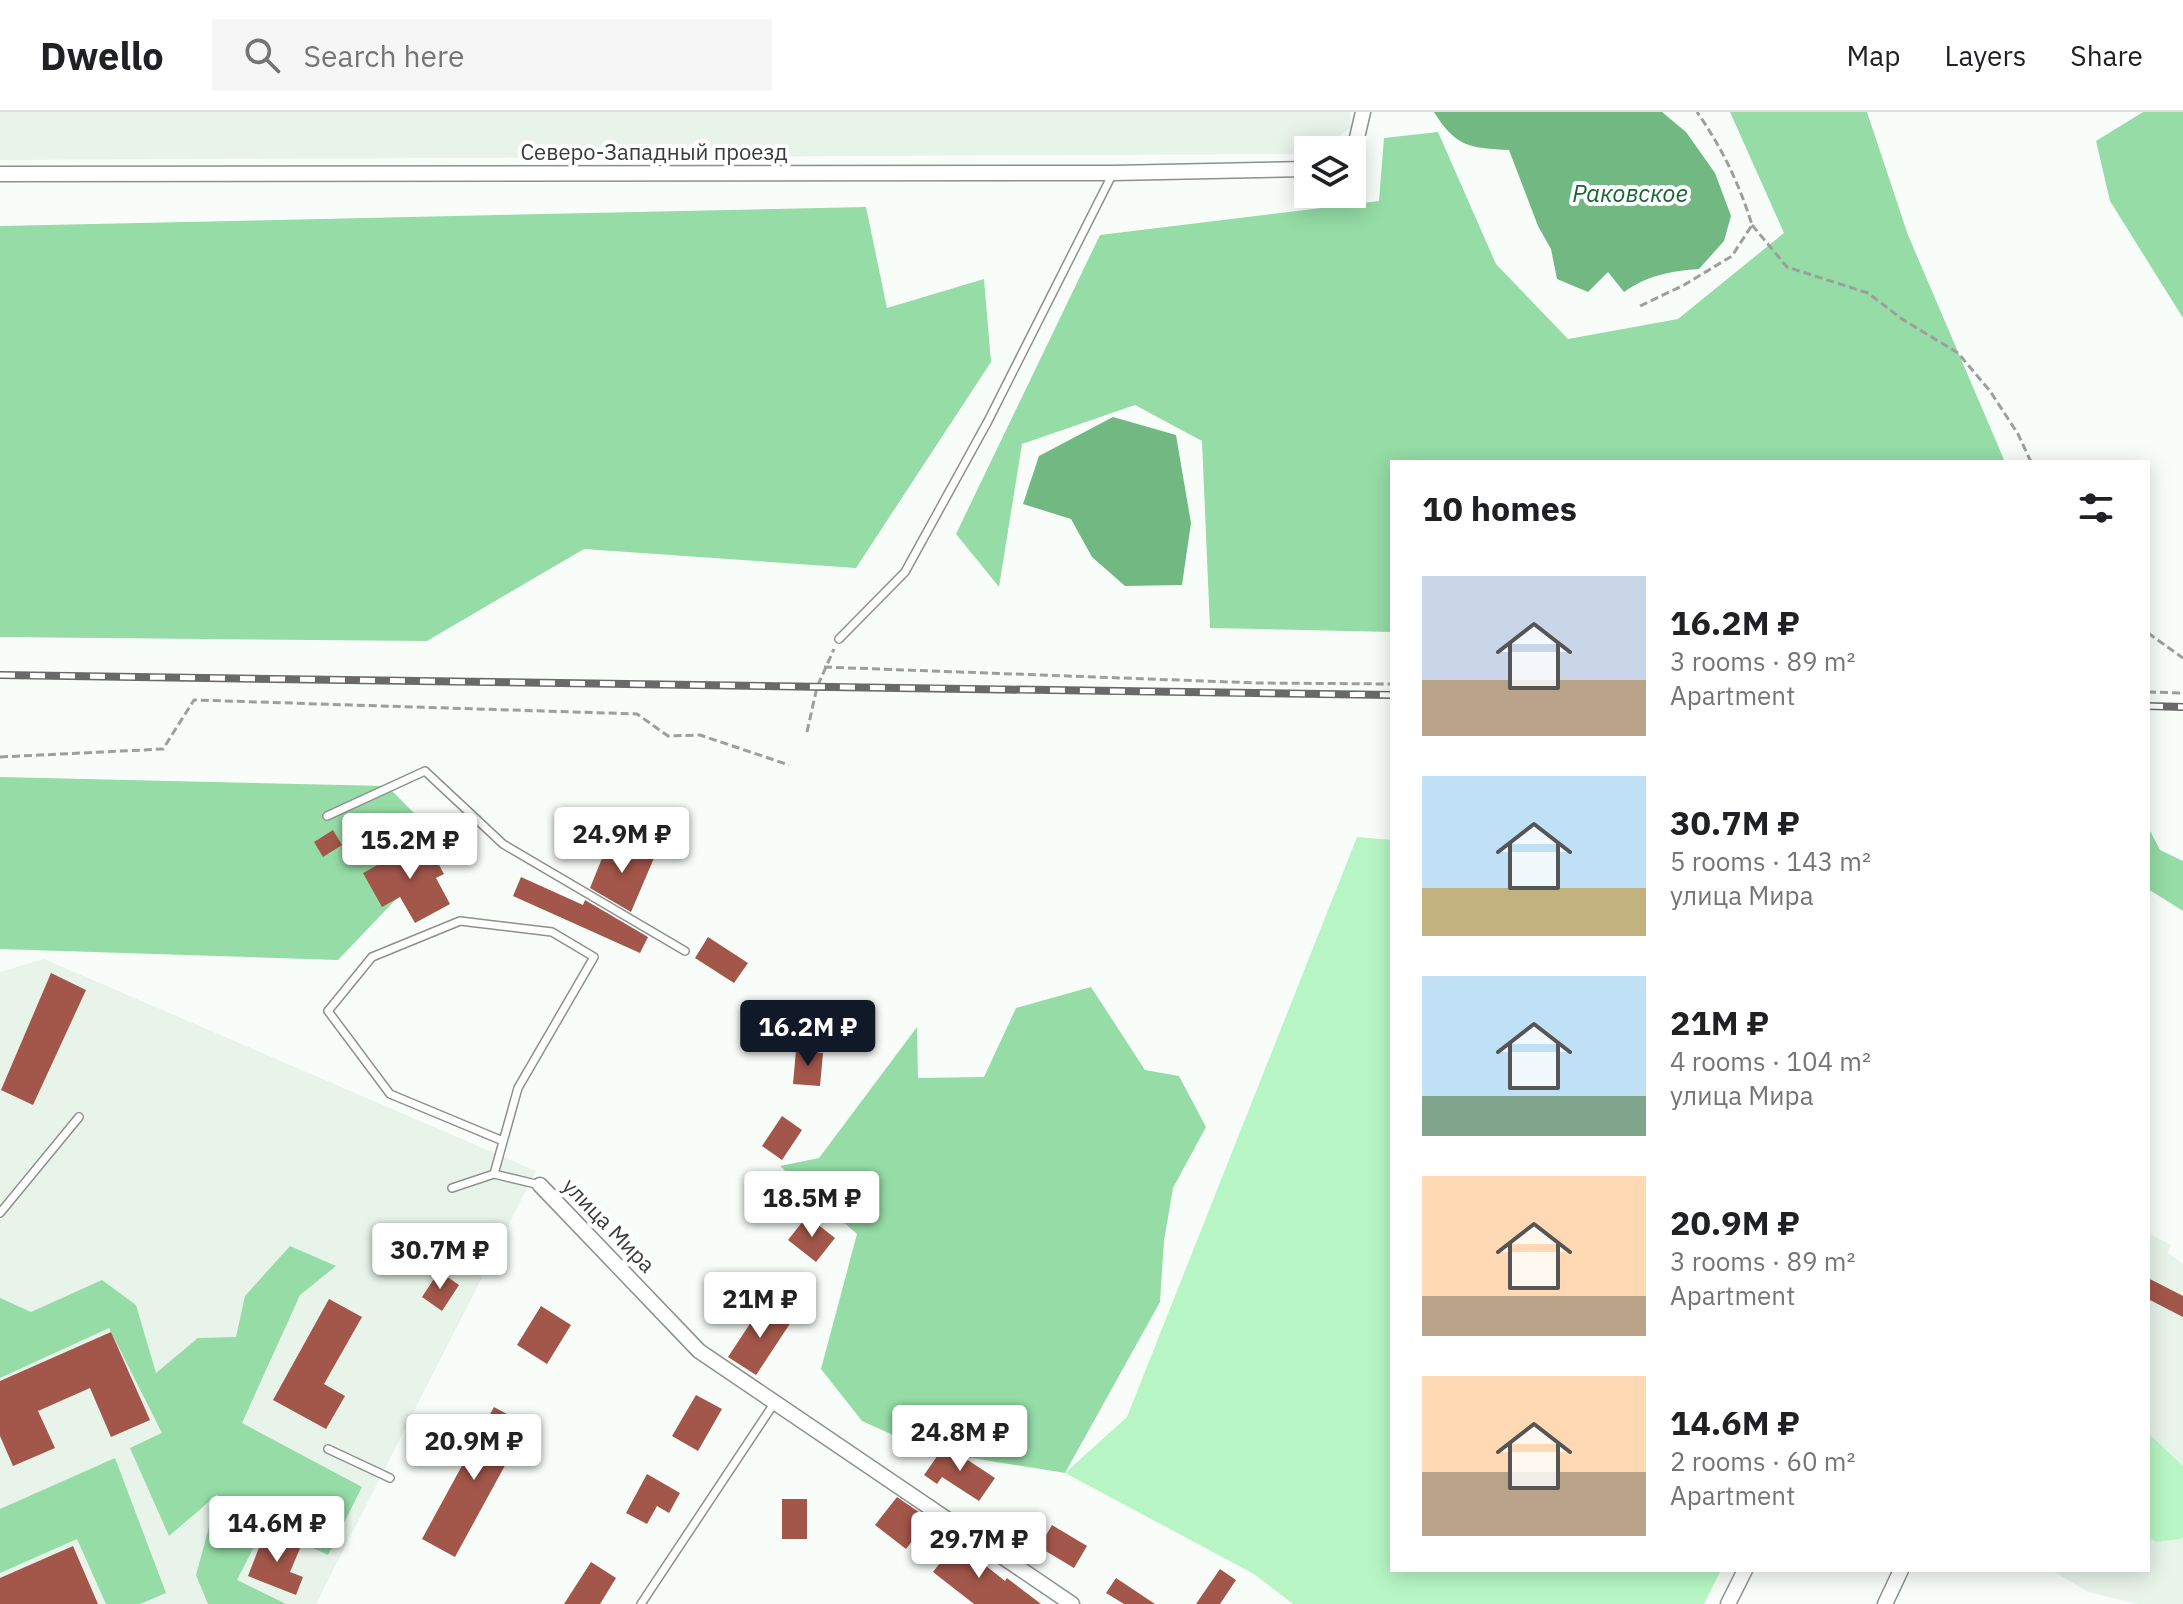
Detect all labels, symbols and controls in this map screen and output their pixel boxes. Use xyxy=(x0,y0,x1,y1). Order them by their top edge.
search box xyxy=(212,19,772,91)
text: Dwello xyxy=(40,31,164,80)
icon: search xyxy=(240,33,284,77)
text: Search here xyxy=(304,36,464,75)
text: Map xyxy=(1846,37,1900,74)
text: Layers xyxy=(1944,37,2026,74)
text: Share xyxy=(2070,37,2143,74)
map controls xyxy=(1294,136,1366,208)
button: layers xyxy=(1294,136,1366,208)
street label: Северо-Западный проезд xyxy=(520,137,788,166)
water label: Раковское xyxy=(1572,177,1688,209)
text: 10 homes xyxy=(1422,486,1577,530)
icon: filters xyxy=(2074,486,2118,530)
text: 16.2M ₽ xyxy=(1670,600,1800,644)
icon: home xyxy=(1486,608,1582,704)
text: 3 rooms · 89 m² xyxy=(1670,644,1855,678)
text: Apartment xyxy=(1670,678,1795,712)
text: 30.7M ₽ xyxy=(1670,800,1800,844)
pin: 24.9M ₽ xyxy=(548,807,696,875)
icon: home xyxy=(1486,808,1582,904)
pin: 15.2M ₽ xyxy=(336,813,484,881)
text: 24.9M ₽ xyxy=(572,816,672,850)
text: 15.2M ₽ xyxy=(360,822,460,856)
text: 5 rooms · 143 m² xyxy=(1670,844,1871,878)
text: улица Мира xyxy=(1670,878,1814,912)
pin: 16.2M ₽ xyxy=(734,1000,882,1068)
text: 21M ₽ xyxy=(1670,1000,1769,1044)
icon: home xyxy=(1486,1008,1582,1104)
text: 16.2M ₽ xyxy=(758,1009,858,1043)
text: 4 rooms · 104 m² xyxy=(1670,1044,1871,1078)
text: улица Мира xyxy=(1670,1078,1814,1112)
street label: улица Мира xyxy=(557,1171,662,1279)
pin: 18.5M ₽ xyxy=(738,1171,886,1239)
text: 18.5M ₽ xyxy=(762,1180,862,1214)
text: 20.9M ₽ xyxy=(1670,1200,1800,1244)
icon: home xyxy=(1486,1208,1582,1304)
pin: 30.7M ₽ xyxy=(366,1223,514,1291)
text: 30.7M ₽ xyxy=(390,1232,490,1266)
text: 3 rooms · 89 m² xyxy=(1670,1244,1855,1278)
pin: 21M ₽ xyxy=(704,1272,816,1340)
text: Apartment xyxy=(1670,1278,1795,1312)
text: 21M ₽ xyxy=(722,1281,798,1315)
text: 14.6M ₽ xyxy=(1670,1400,1800,1444)
pin: 24.8M ₽ xyxy=(886,1405,1034,1473)
icon: home xyxy=(1486,1408,1582,1504)
pin: 20.9M ₽ xyxy=(400,1414,548,1482)
text: 24.8M ₽ xyxy=(910,1414,1010,1448)
text: 20.9M ₽ xyxy=(424,1423,524,1457)
text: 2 rooms · 60 m² xyxy=(1670,1444,1855,1478)
text: Apartment xyxy=(1670,1478,1795,1512)
pin: 14.6M ₽ xyxy=(203,1496,351,1564)
text: 14.6M ₽ xyxy=(227,1505,327,1539)
pin: 29.7M ₽ xyxy=(905,1512,1053,1580)
text: 29.7M ₽ xyxy=(929,1521,1029,1555)

